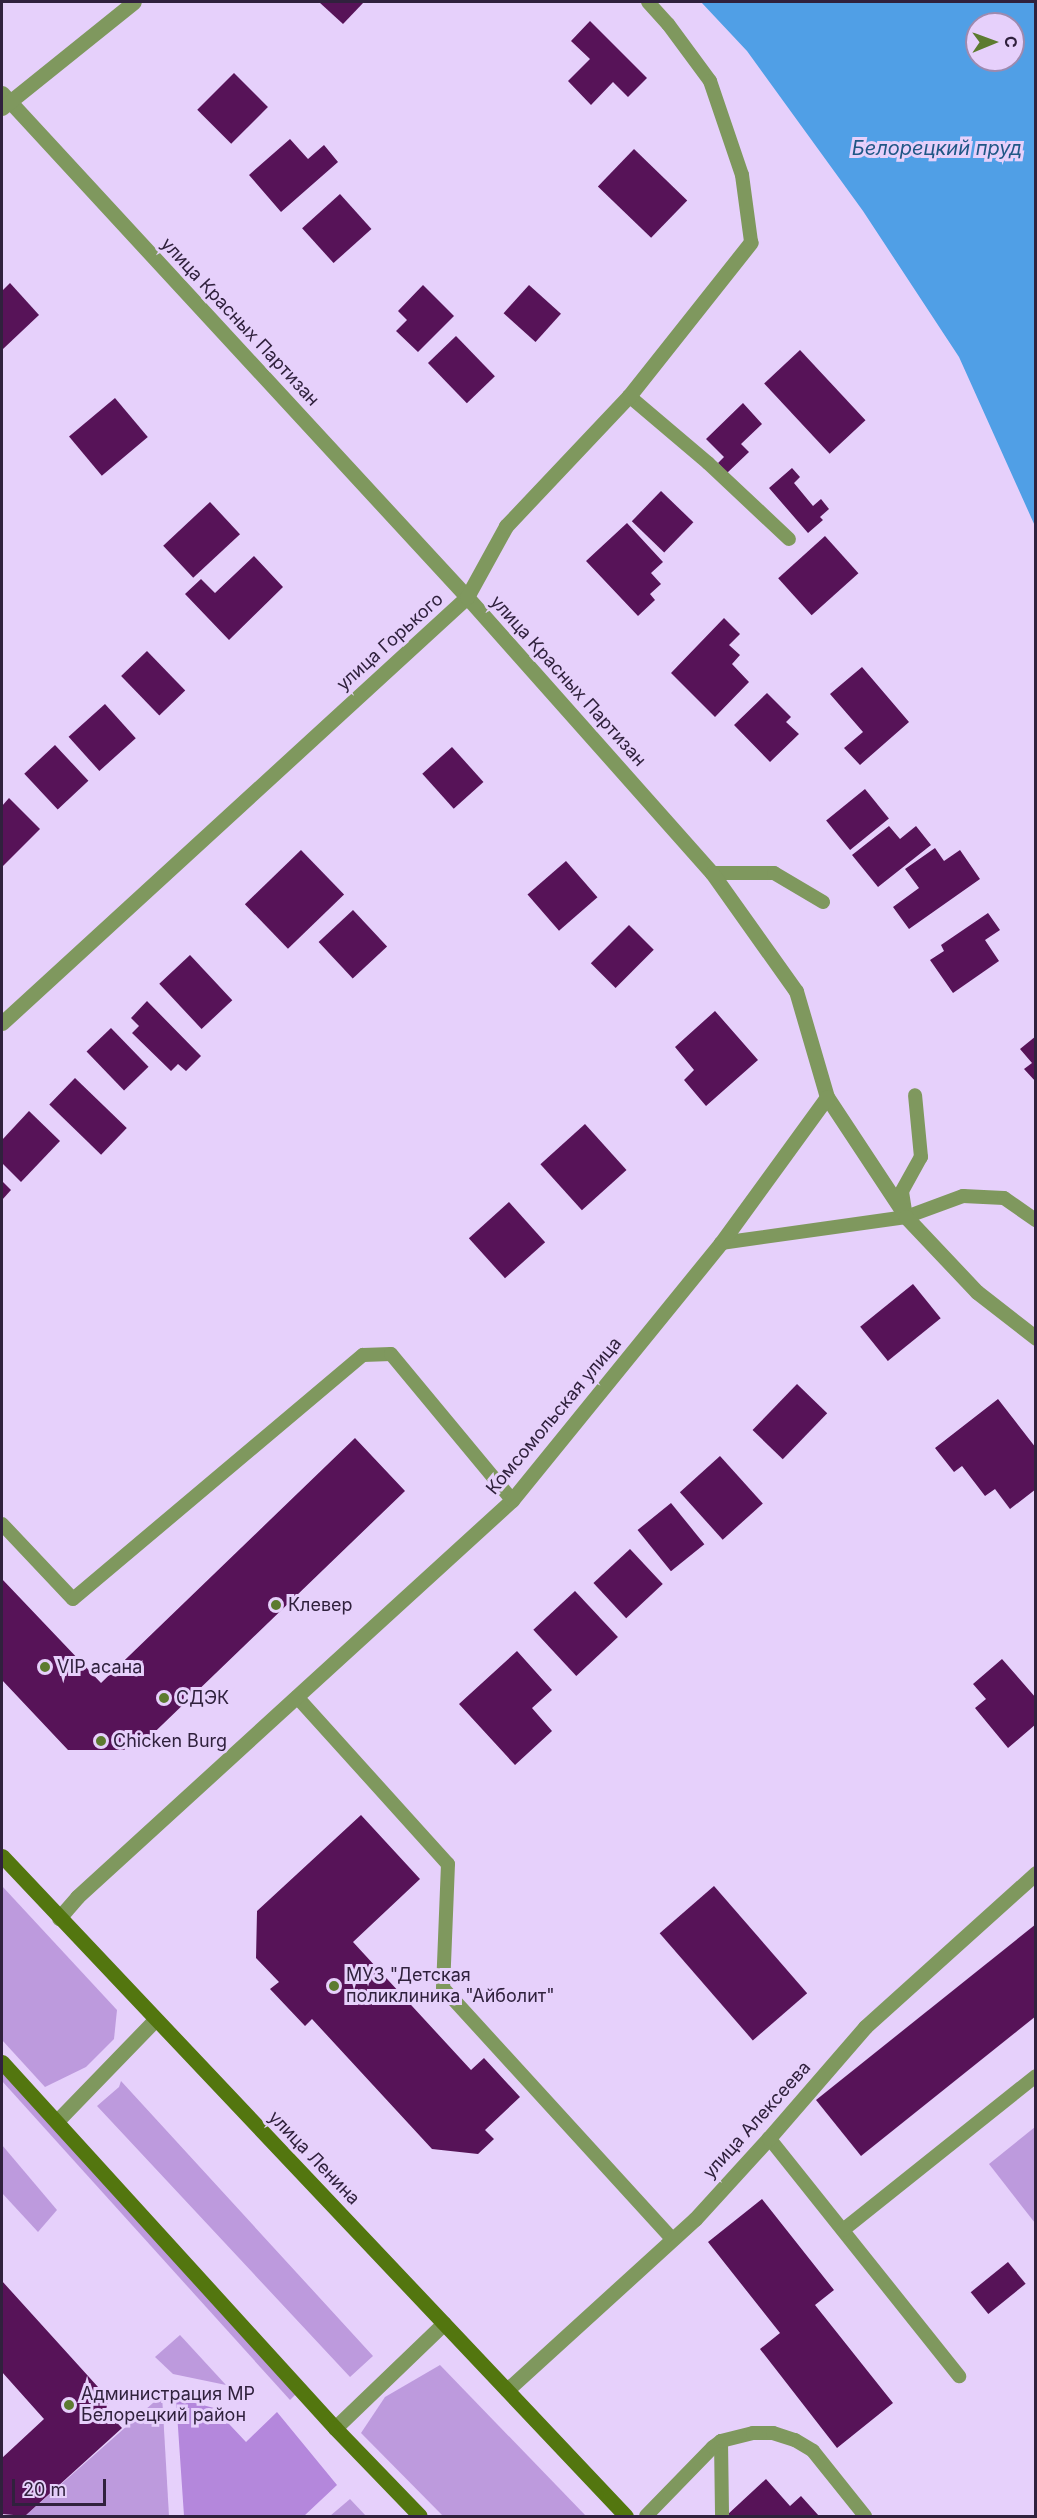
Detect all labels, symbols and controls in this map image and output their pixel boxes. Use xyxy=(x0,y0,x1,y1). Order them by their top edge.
north arrow xyxy=(965,12,1025,72)
text: С xyxy=(1001,36,1021,48)
water label: Белорецкий пруд xyxy=(852,136,1022,160)
street label: улица Красных Партизан xyxy=(156,233,324,411)
street label: улица Горького xyxy=(332,589,448,695)
street label: улица Красных Партизан xyxy=(486,591,650,771)
street label: Комсомольская улица xyxy=(482,1333,626,1499)
place label: Клевер xyxy=(288,1594,353,1616)
marker: Клевер xyxy=(269,1598,283,1612)
place label: VIP асана xyxy=(57,1656,142,1678)
marker: VIP асана xyxy=(38,1660,52,1674)
place label: СДЭК xyxy=(176,1687,229,1709)
marker: СДЭК xyxy=(157,1691,171,1705)
place label: Chicken Burg xyxy=(113,1730,227,1752)
marker: Chicken Burg xyxy=(94,1734,108,1748)
place label: МУЗ "Детская поликлиника "Айболит" xyxy=(346,1965,555,2008)
marker: МУЗ "Детская поликлиника "Айболит" xyxy=(327,1979,341,1993)
street label: улица Алексеева xyxy=(699,2057,815,2183)
street label: улица Ленина xyxy=(264,2107,364,2209)
place label: Администрация МР Белорецкий район xyxy=(81,2384,255,2426)
marker: Администрация МР Белорецкий район xyxy=(62,2398,76,2412)
scale bar xyxy=(15,2467,110,2505)
text: 20 m xyxy=(23,2479,66,2500)

